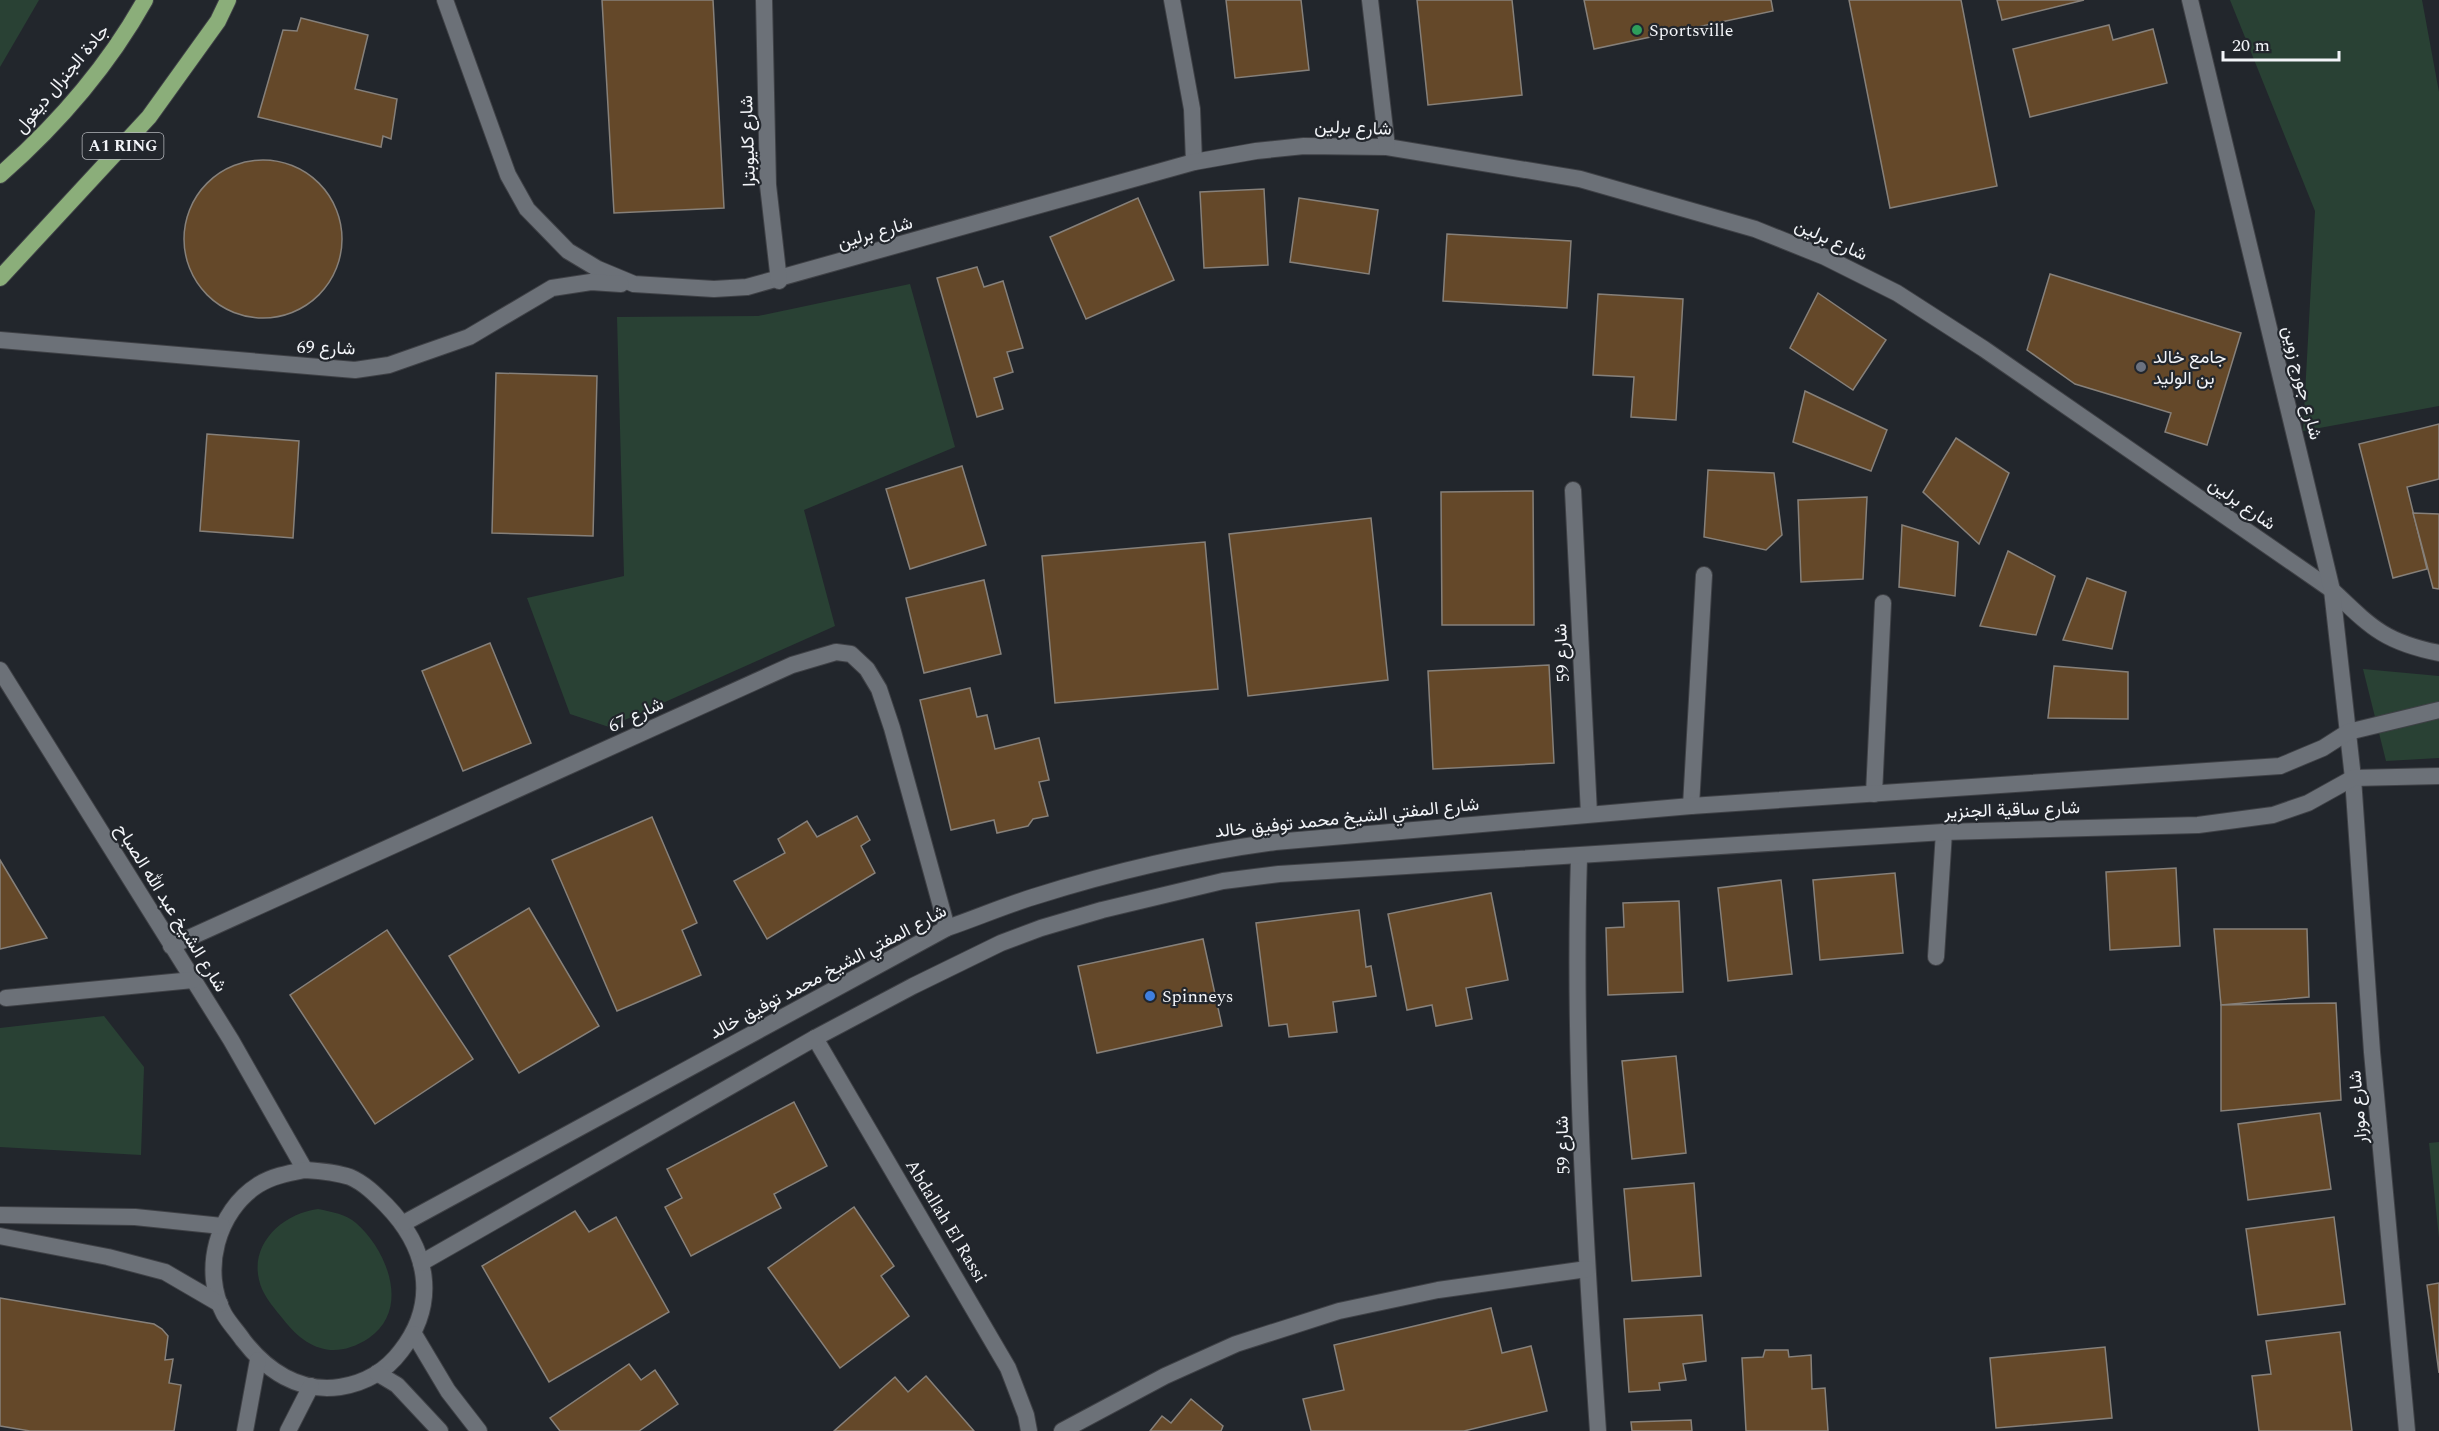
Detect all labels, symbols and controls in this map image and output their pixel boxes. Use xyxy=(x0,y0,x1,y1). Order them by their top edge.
place label: Sportsville xyxy=(1649,17,1733,44)
street label: جادة الجنرال ديغول xyxy=(8,18,116,140)
marker: Sportsville xyxy=(1630,23,1644,37)
scale bar xyxy=(2223,24,2338,62)
text: 20 m xyxy=(2232,32,2270,59)
street label: شارع كليوبترا xyxy=(733,95,763,187)
street label: شارع برلين xyxy=(1314,113,1392,143)
road number: A1 RING xyxy=(82,133,164,159)
street label: شارع برلين xyxy=(834,209,916,257)
street label: شارع برلين xyxy=(1790,212,1872,268)
street label: شارع جورج زوين xyxy=(2275,323,2329,443)
street label: شارع 69 xyxy=(296,333,356,363)
place label: جامع خالد بن الوليد xyxy=(2153,344,2226,392)
marker: جامع خالد بن الوليد xyxy=(2134,360,2148,374)
street label: شارع برلين xyxy=(2203,471,2281,537)
street label: شارع 59 xyxy=(1547,623,1577,683)
street label: شارع 67 xyxy=(604,690,668,740)
street label: شارع المفتي الشيخ محمد توفيق خالد xyxy=(1214,791,1480,846)
street label: شارع ساقية الجنزير xyxy=(1943,794,2080,826)
street label: شارع الشيخ عبد الله الصباح xyxy=(108,818,234,998)
street label: شارع المفتي الشيخ محمد توفيق خالد xyxy=(705,898,952,1047)
place label: Spinneys xyxy=(1162,983,1233,1010)
marker: Spinneys xyxy=(1143,989,1157,1003)
street label: شارع موزار xyxy=(2341,1069,2375,1146)
street label: شارع 59 xyxy=(1548,1115,1578,1175)
street label: Abdallah El Rassi xyxy=(898,1154,994,1288)

